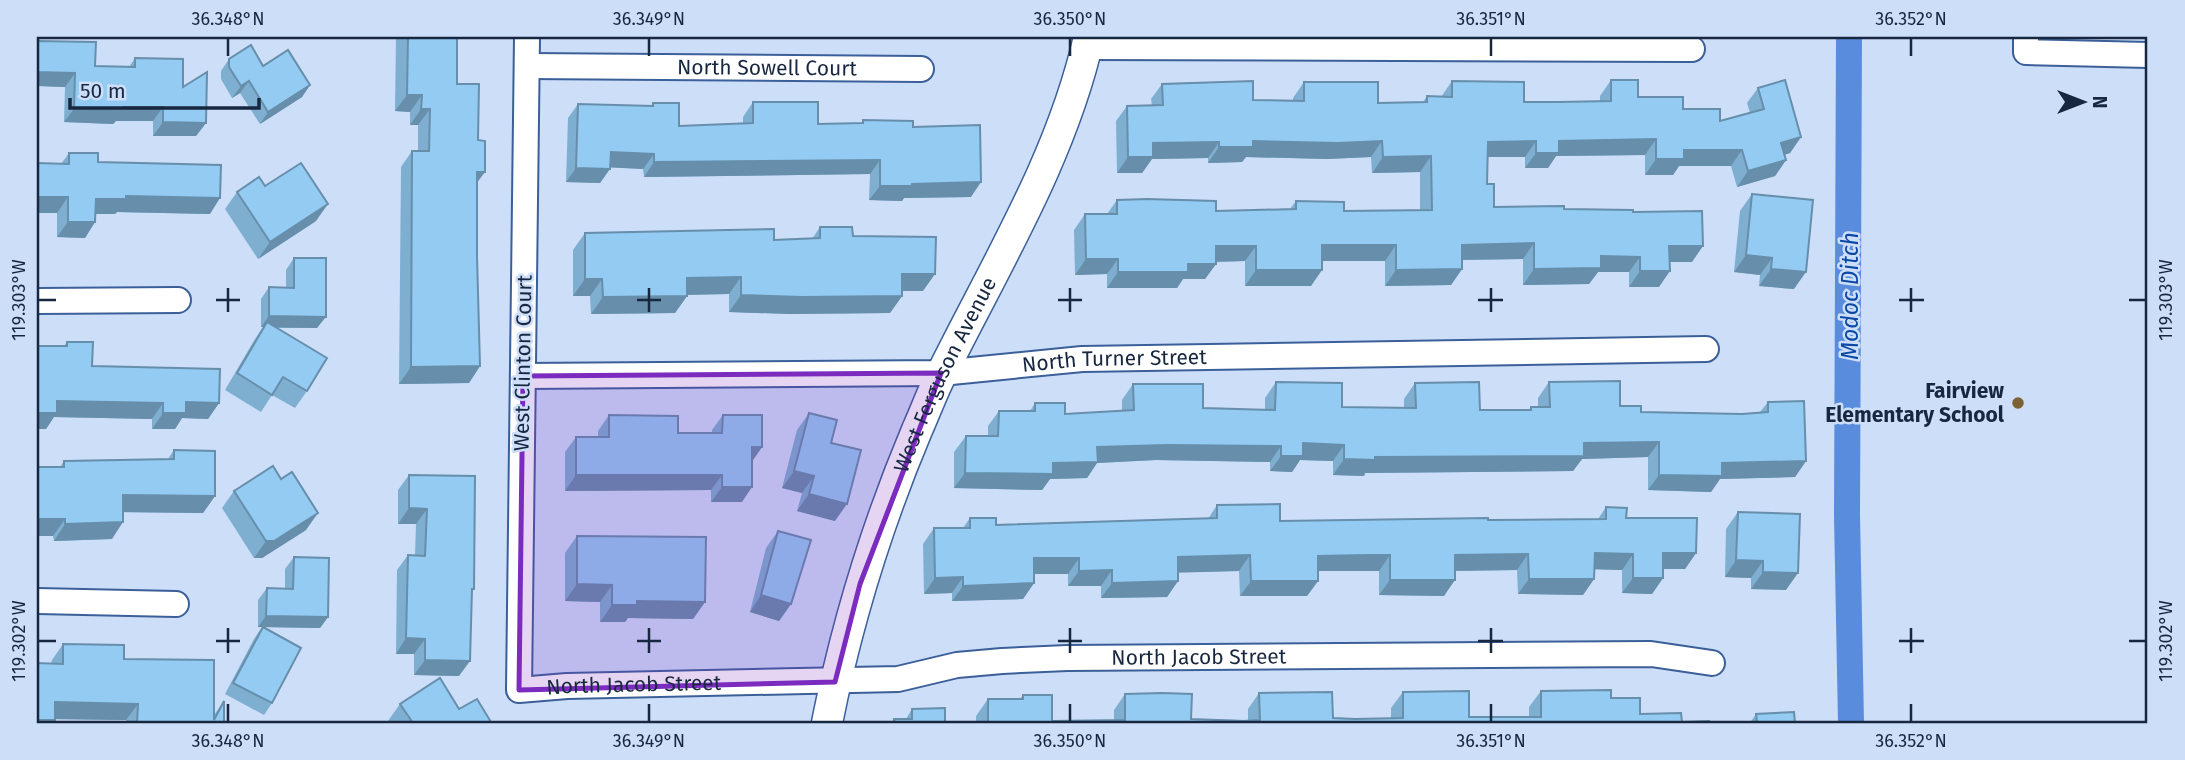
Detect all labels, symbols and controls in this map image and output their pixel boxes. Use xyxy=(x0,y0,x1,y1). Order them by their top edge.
text: 36.348°N xyxy=(191,8,265,30)
text: 36.349°N xyxy=(613,8,685,30)
text: 36.350°N xyxy=(1034,8,1106,30)
text: 36.351°N xyxy=(1456,8,1526,30)
text: 36.352°N xyxy=(1875,8,1947,30)
street label: North Sowell Court xyxy=(677,54,857,82)
scale bar xyxy=(70,66,259,110)
north arrow xyxy=(2048,66,2118,136)
text: 50 m xyxy=(80,78,126,104)
text: N xyxy=(2088,96,2111,108)
water label: Modoc Ditch xyxy=(1836,232,1864,360)
text: 119.303°W xyxy=(8,259,30,341)
text: 119.303°W xyxy=(2155,259,2177,341)
street label: West Ferguson Avenue xyxy=(888,273,1002,476)
street label: West Clinton Court xyxy=(508,274,538,451)
street label: North Turner Street xyxy=(1021,344,1207,378)
place label: Fairview Elementary School xyxy=(1825,378,2005,428)
marker: Fairview Elementary School xyxy=(2010,395,2026,411)
text: 119.302°W xyxy=(8,600,30,682)
text: 119.302°W xyxy=(2155,600,2177,682)
street label: North Jacob Street xyxy=(1111,643,1287,671)
street label: North Jacob Street xyxy=(545,670,722,701)
text: 36.348°N xyxy=(191,730,265,752)
text: 36.349°N xyxy=(613,730,685,752)
text: 36.350°N xyxy=(1034,730,1106,752)
text: 36.351°N xyxy=(1456,730,1526,752)
text: 36.352°N xyxy=(1875,730,1947,752)

